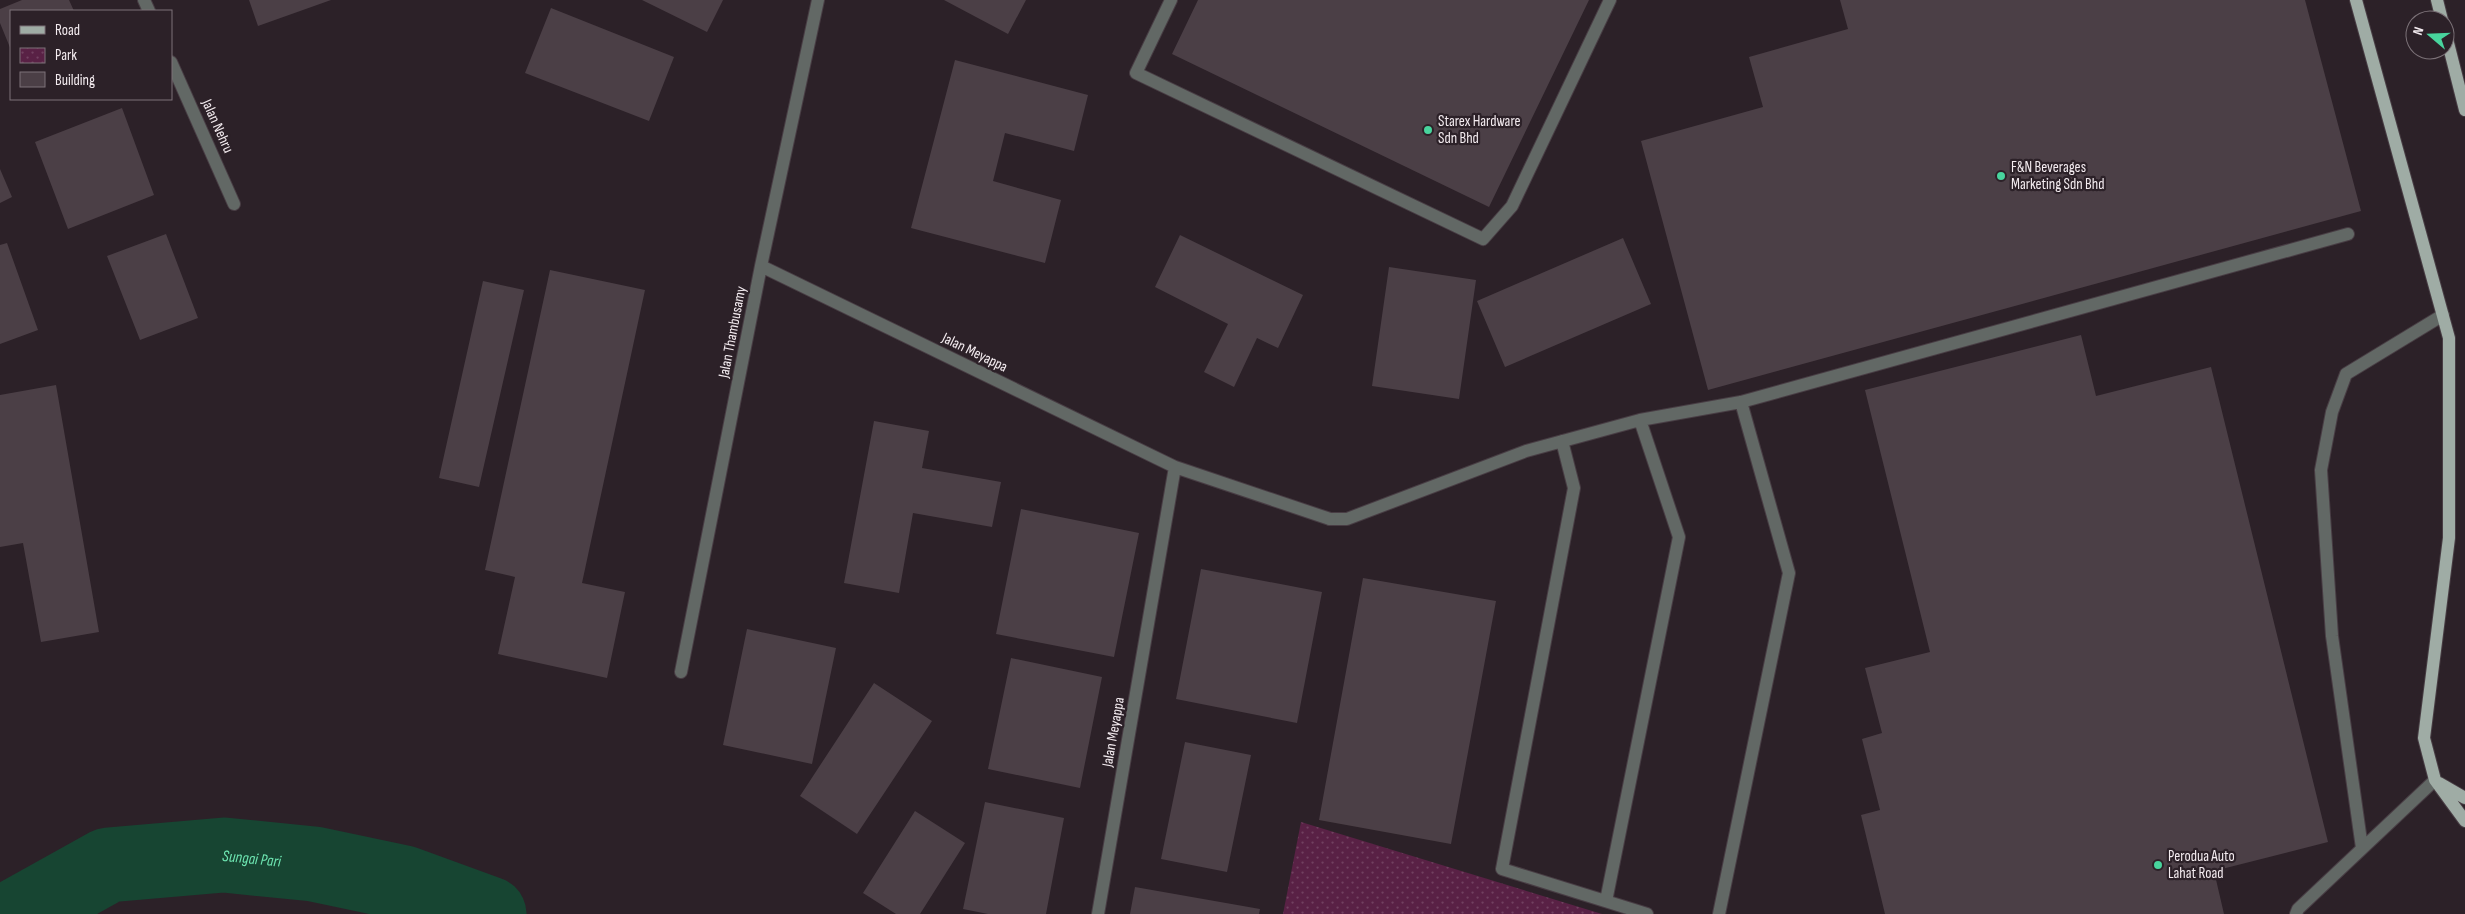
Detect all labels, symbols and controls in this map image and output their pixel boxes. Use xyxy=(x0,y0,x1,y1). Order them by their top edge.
legend xyxy=(10,10,172,100)
north arrow xyxy=(2405,10,2455,60)
text: Road xyxy=(55,21,80,40)
text: N xyxy=(2409,25,2427,37)
text: Park xyxy=(55,46,77,65)
text: Building xyxy=(55,71,95,90)
street label: Jalan Nehru xyxy=(197,95,238,156)
place label: Starex Hardware Sdn Bhd xyxy=(1438,112,1521,148)
marker: Starex Hardware Sdn Bhd xyxy=(1422,124,1434,136)
place label: F&N Beverages Marketing Sdn Bhd xyxy=(2011,158,2104,194)
marker: F&N Beverages Marketing Sdn Bhd xyxy=(1995,170,2007,182)
street label: Jalan Thambusamy xyxy=(714,284,751,381)
street label: Jalan Meyappa xyxy=(938,328,1011,377)
street label: Jalan Meyappa xyxy=(1098,695,1129,769)
water label: Sungai Pari xyxy=(221,847,283,872)
place label: Perodua Auto Lahat Road xyxy=(2168,847,2235,883)
marker: Perodua Auto Lahat Road xyxy=(2152,859,2164,871)

